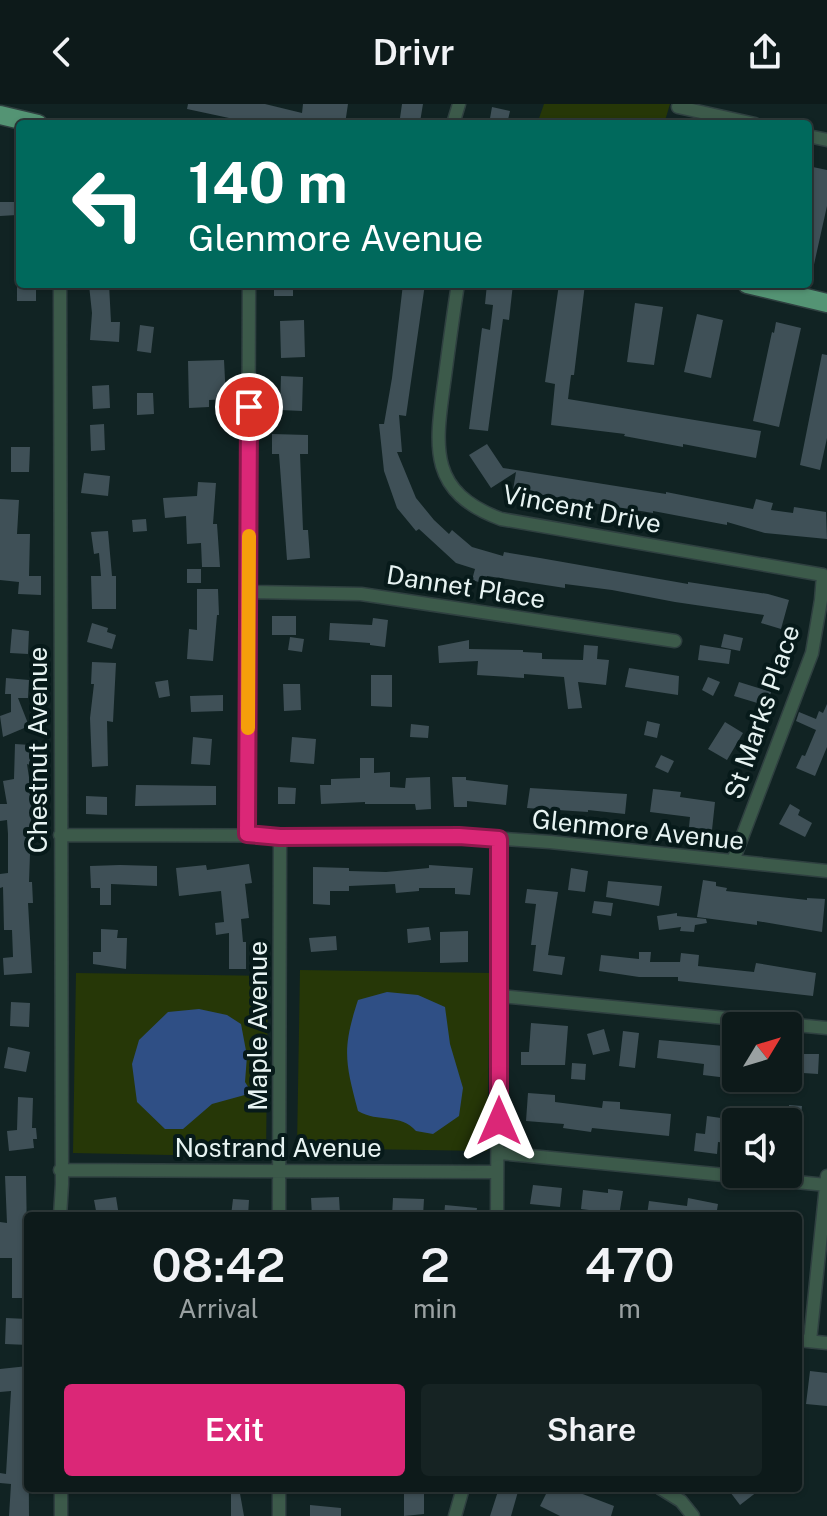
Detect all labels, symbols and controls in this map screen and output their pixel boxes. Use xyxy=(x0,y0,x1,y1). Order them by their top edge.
icon: back xyxy=(40,30,84,74)
icon: share xyxy=(743,30,787,74)
text: Drivr xyxy=(372,31,455,73)
text: 140 m xyxy=(188,150,348,216)
icon: left xyxy=(56,152,160,256)
text: Glenmore Avenue xyxy=(188,217,483,259)
pin xyxy=(215,373,283,441)
icon: arrive xyxy=(227,385,271,429)
street label: Vincent Drive xyxy=(500,478,664,539)
street label: Dannet Place xyxy=(384,559,548,614)
street label: St Marks Place xyxy=(717,621,806,803)
street label: Chestnut Avenue xyxy=(22,647,53,853)
street label: Glenmore Avenue xyxy=(530,803,746,856)
street label: Maple Avenue xyxy=(242,941,273,1111)
north arrow xyxy=(722,1012,802,1092)
map controls xyxy=(722,1012,802,1188)
position arrow xyxy=(457,1079,541,1163)
button: sound xyxy=(722,1108,802,1188)
street label: Nostrand Avenue xyxy=(174,1132,382,1163)
text: 08:42 xyxy=(151,1236,285,1293)
text: 2 xyxy=(420,1236,450,1293)
text: 470 xyxy=(585,1236,674,1293)
text: Arrival xyxy=(178,1293,259,1324)
text: min xyxy=(413,1293,457,1324)
text: m xyxy=(618,1293,641,1324)
button: Exit xyxy=(64,1384,405,1476)
button: Share xyxy=(421,1384,762,1476)

